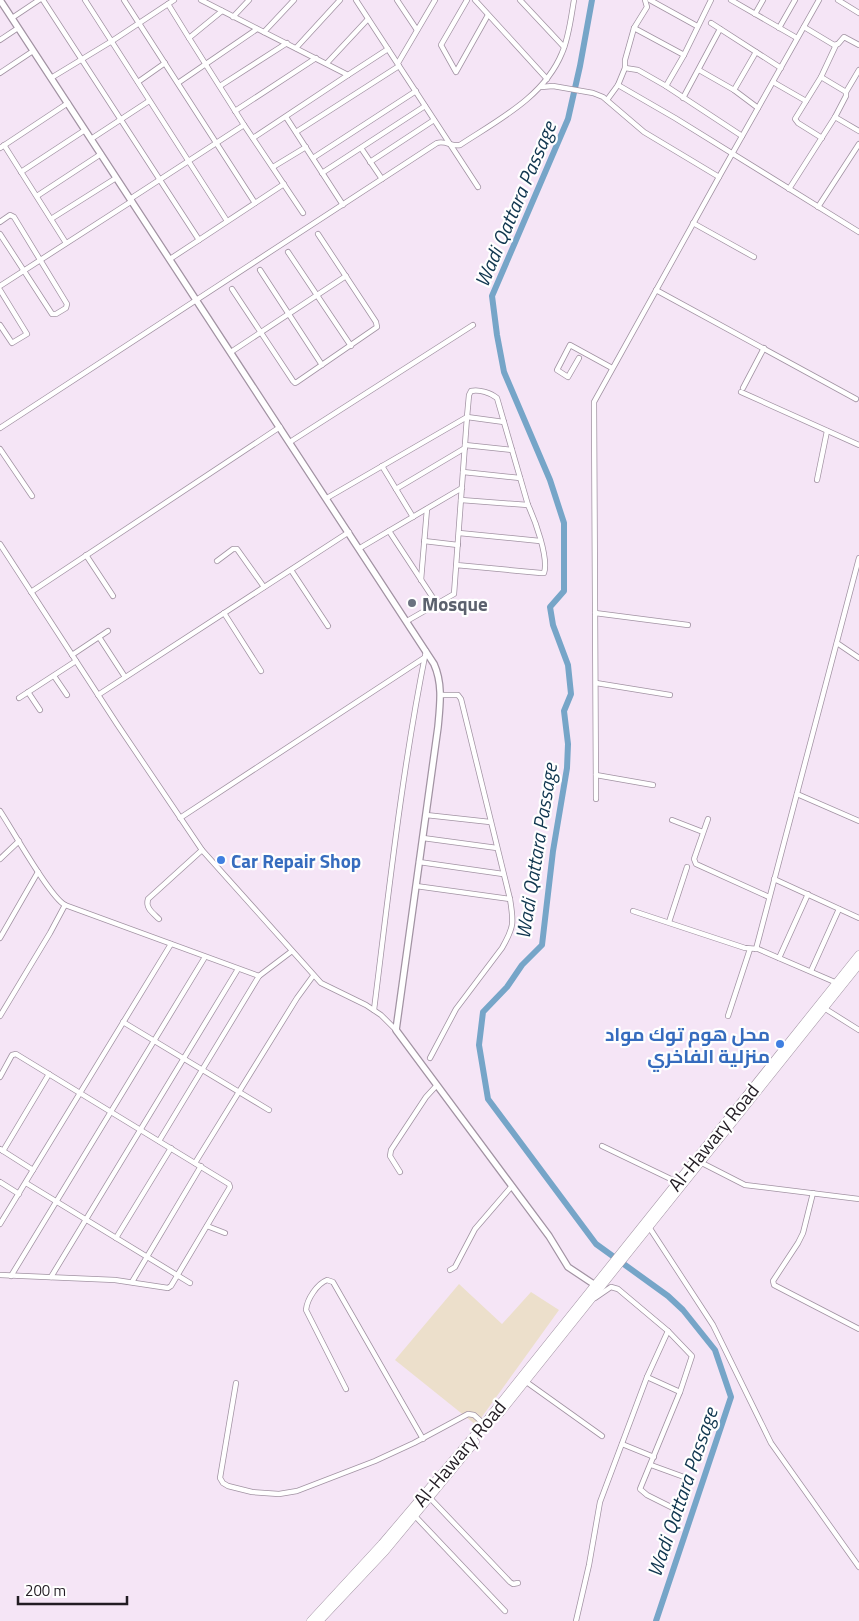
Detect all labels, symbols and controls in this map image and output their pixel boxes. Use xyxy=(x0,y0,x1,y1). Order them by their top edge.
water label: Wadi Qattara Passage xyxy=(466,115,565,292)
place label: Mosque xyxy=(422,589,488,618)
marker: Mosque xyxy=(406,597,418,609)
water label: Wadi Qattara Passage xyxy=(507,759,565,941)
place label: Car Repair Shop xyxy=(231,846,361,875)
marker: Car Repair Shop xyxy=(215,854,227,866)
place label: محل هوم توك مواد منزلية الفاخري xyxy=(605,1019,770,1072)
marker: محل هوم توك مواد منزلية الفاخري xyxy=(774,1038,786,1050)
street label: Al-Hawary Road xyxy=(660,1077,766,1197)
street label: Al-Hawary Road xyxy=(406,1393,512,1513)
water label: Wadi Qattara Passage xyxy=(639,1402,726,1581)
scale bar xyxy=(18,1574,126,1606)
text: 200 m xyxy=(25,1579,66,1602)

